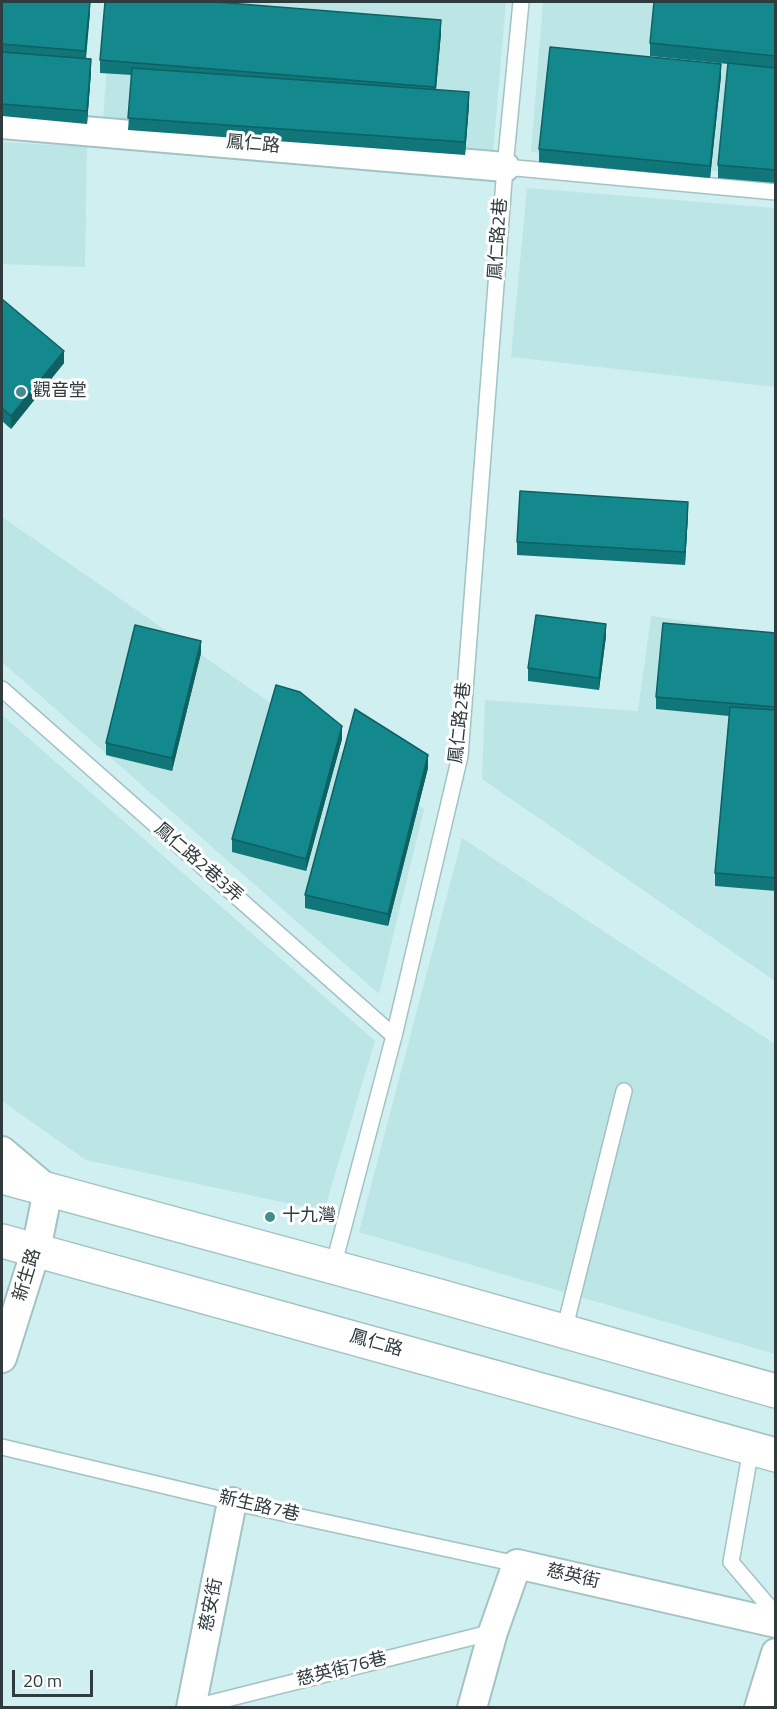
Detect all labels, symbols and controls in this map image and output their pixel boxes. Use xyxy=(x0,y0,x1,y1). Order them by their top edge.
street label: 鳳仁路 xyxy=(225,132,281,158)
street label: 鳳仁路2巷 xyxy=(485,197,513,281)
place label: 觀音堂 xyxy=(33,381,87,403)
marker: 觀音堂 xyxy=(14,385,28,399)
street label: 鳳仁路2巷 xyxy=(446,681,476,765)
street label: 鳳仁路2巷3弄 xyxy=(149,819,247,907)
place label: 十九灣 xyxy=(282,1206,336,1228)
marker: 十九灣 xyxy=(263,1210,277,1224)
street label: 新生路 xyxy=(10,1246,46,1304)
street label: 鳳仁路 xyxy=(347,1326,405,1362)
street label: 新生路7巷 xyxy=(217,1487,301,1527)
street label: 慈英街 xyxy=(544,1560,602,1594)
street label: 慈安街 xyxy=(196,1576,228,1634)
street label: 慈英街76巷 xyxy=(295,1648,389,1692)
scale bar xyxy=(15,1658,96,1696)
text: 20 m xyxy=(23,1667,62,1694)

